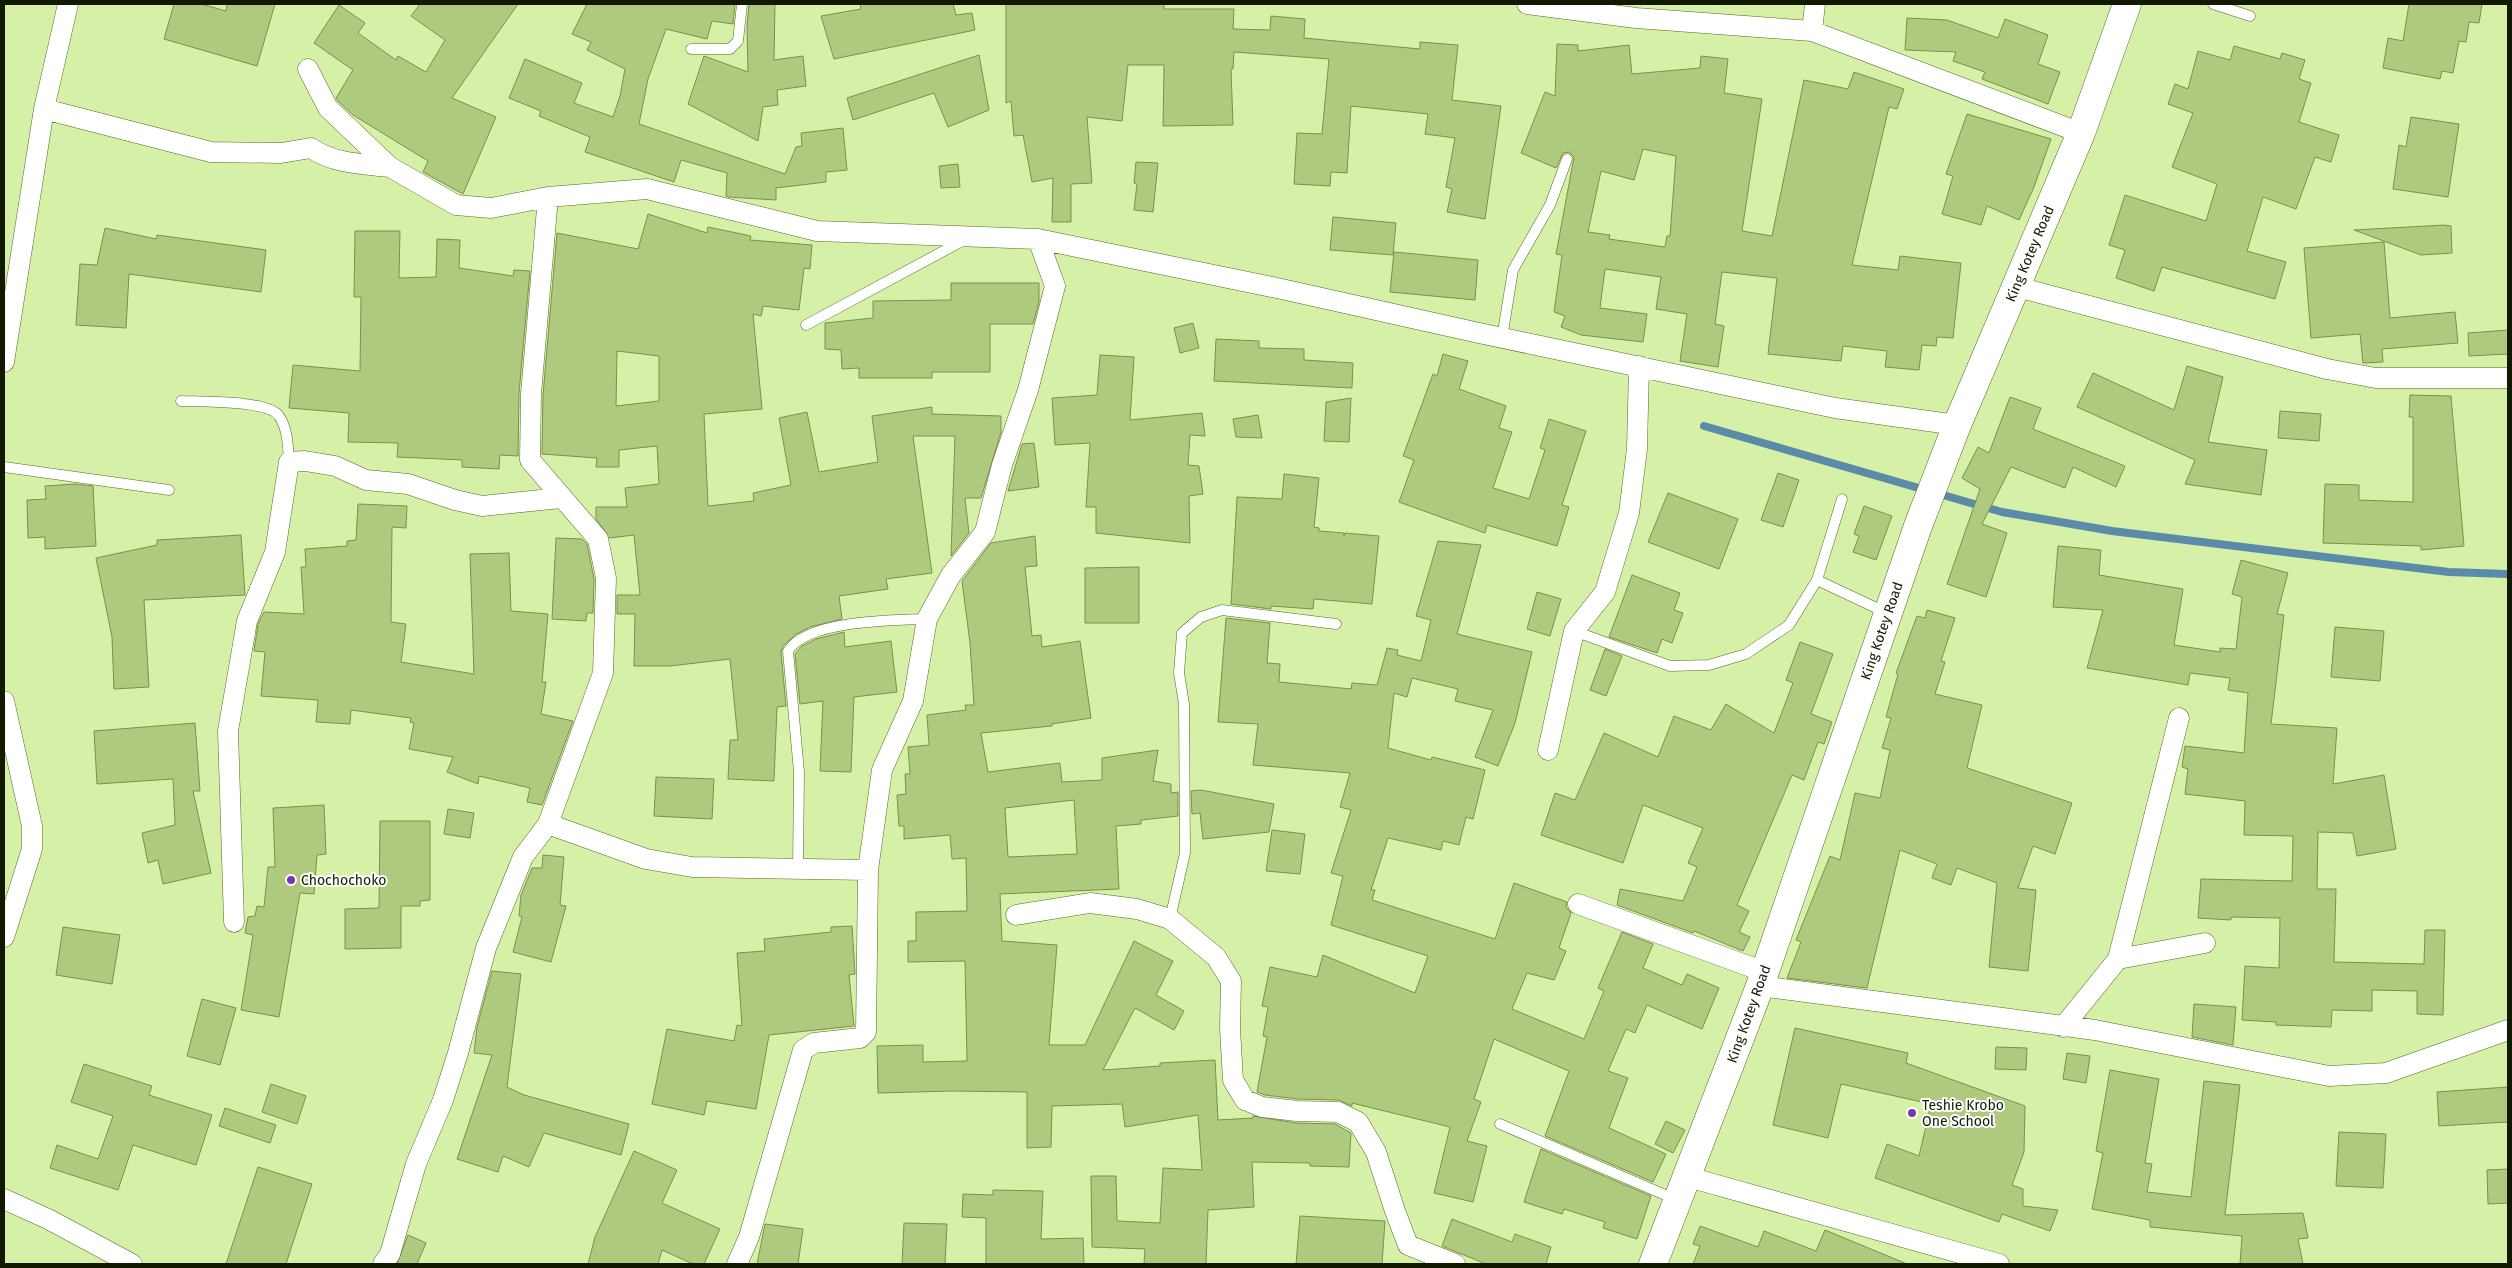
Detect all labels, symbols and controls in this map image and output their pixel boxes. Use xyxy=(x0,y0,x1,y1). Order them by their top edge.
street label: King Kotey Road xyxy=(2002,203,2058,305)
street label: King Kotey Road xyxy=(1857,580,1907,682)
place label: Chochochoko xyxy=(301,872,386,889)
marker: Chochochoko xyxy=(285,874,297,886)
street label: King Kotey Road xyxy=(1723,963,1775,1065)
place label: Teshie Krobo One School xyxy=(1922,1097,2004,1130)
marker: Teshie Krobo One School xyxy=(1906,1107,1918,1119)

